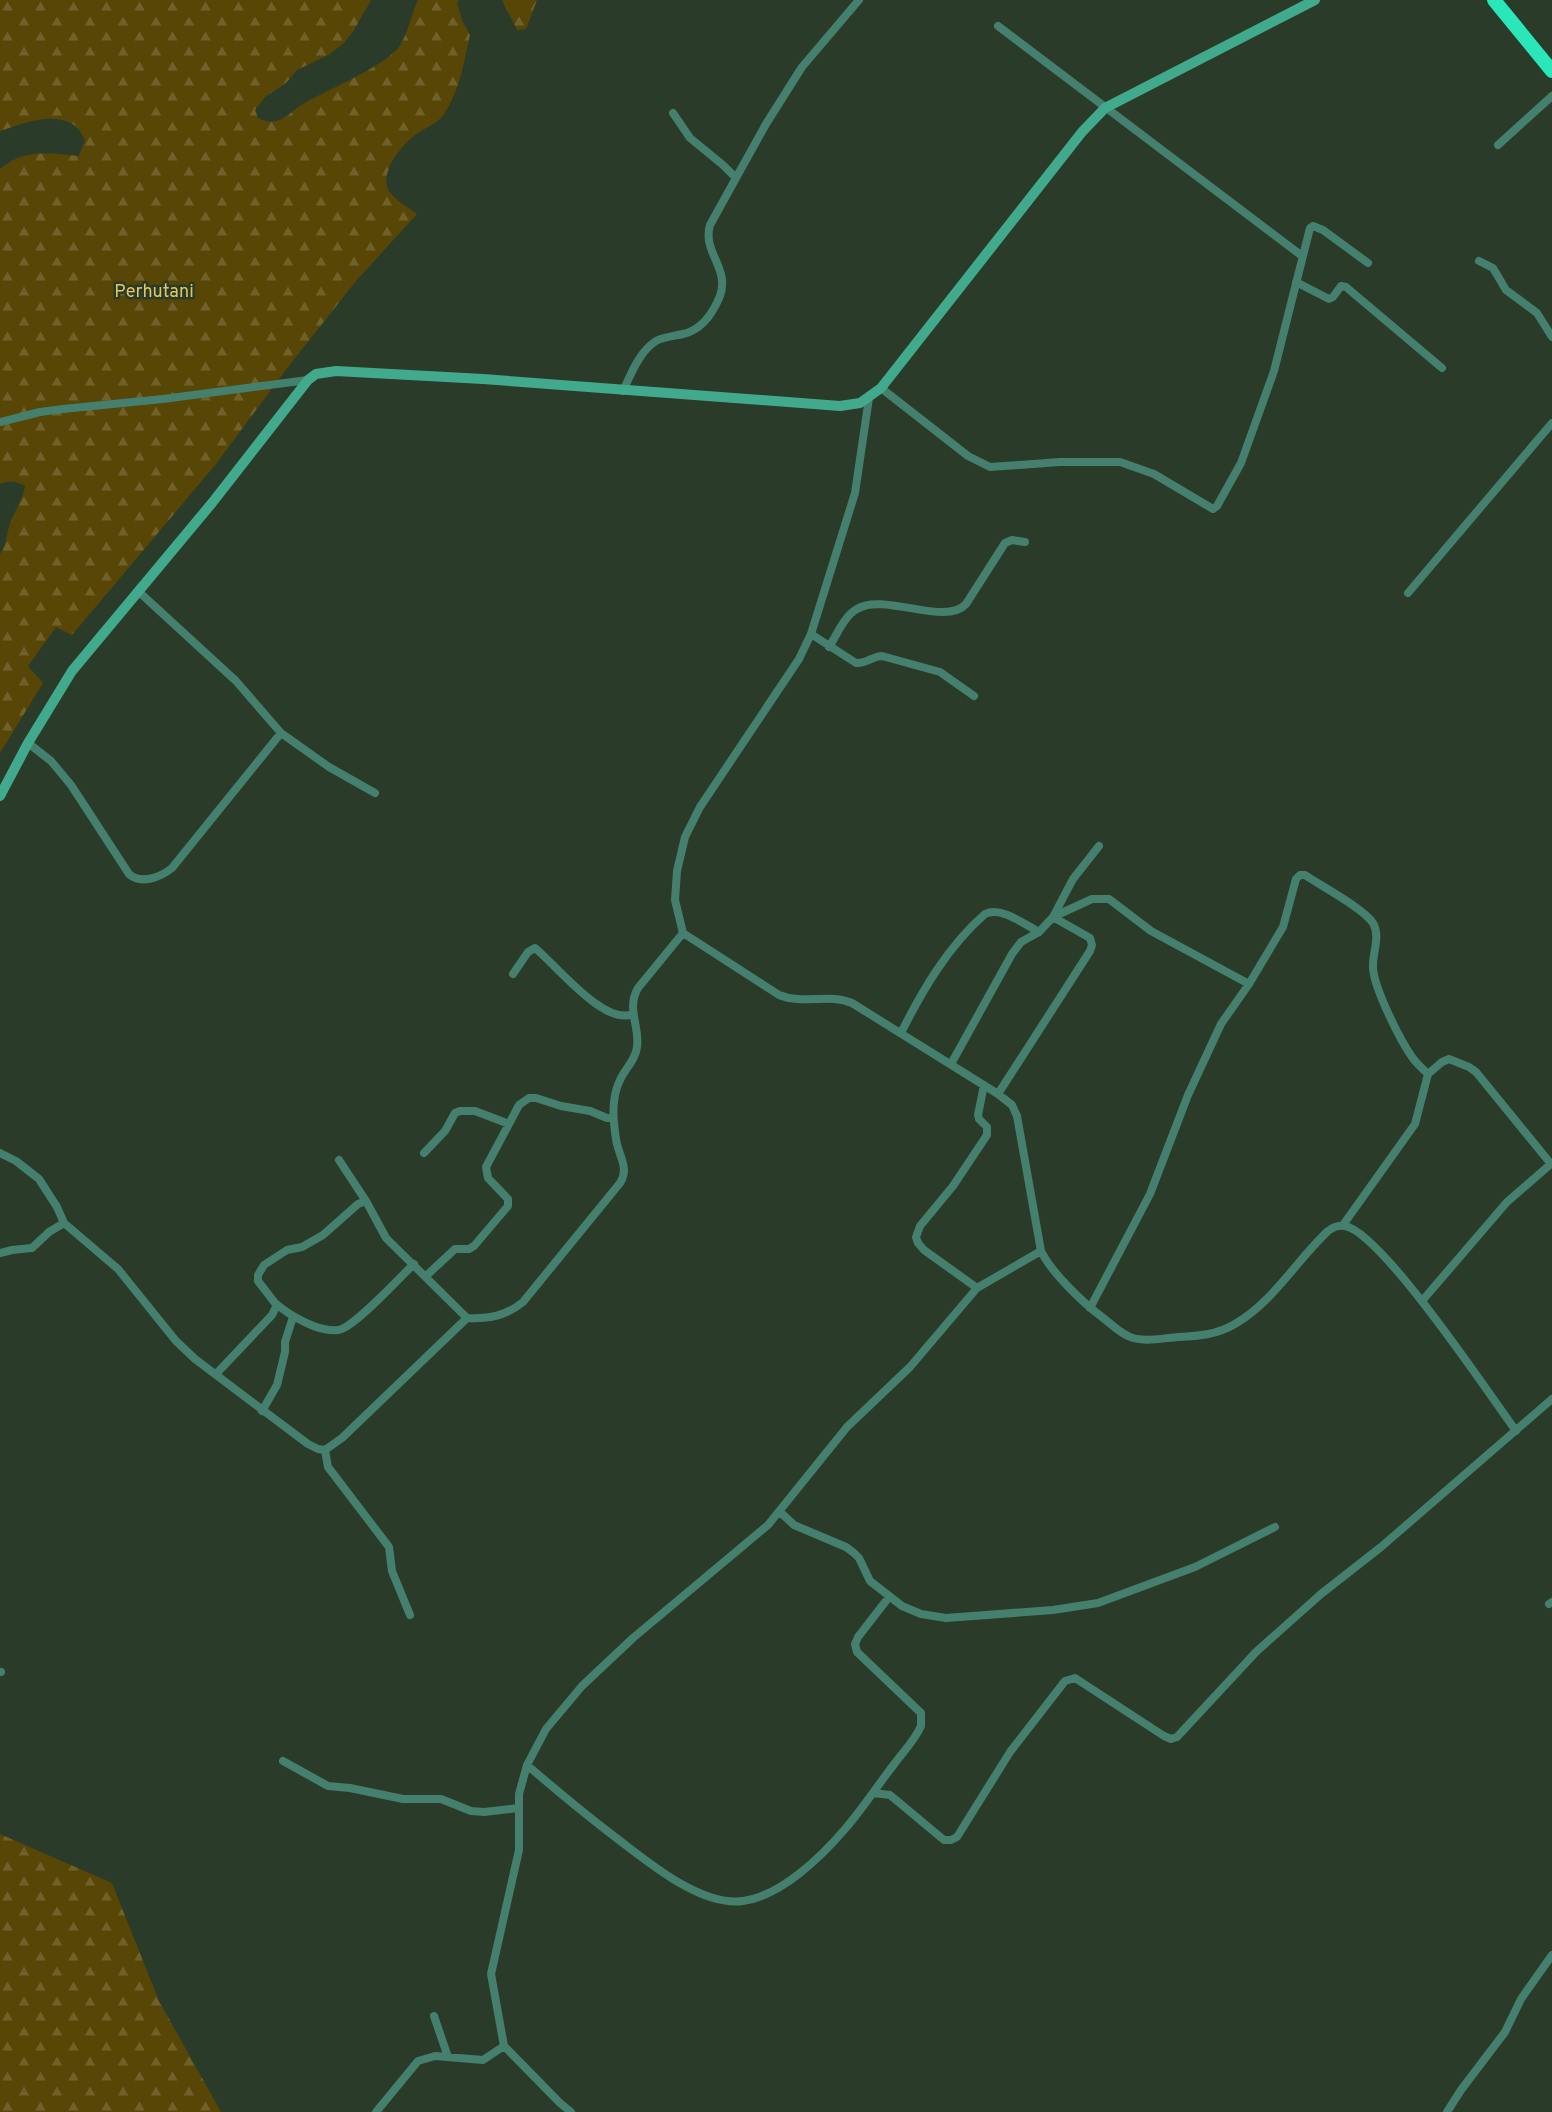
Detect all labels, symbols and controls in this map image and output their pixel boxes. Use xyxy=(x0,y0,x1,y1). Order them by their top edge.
park label: Perhutani xyxy=(114,281,194,304)

